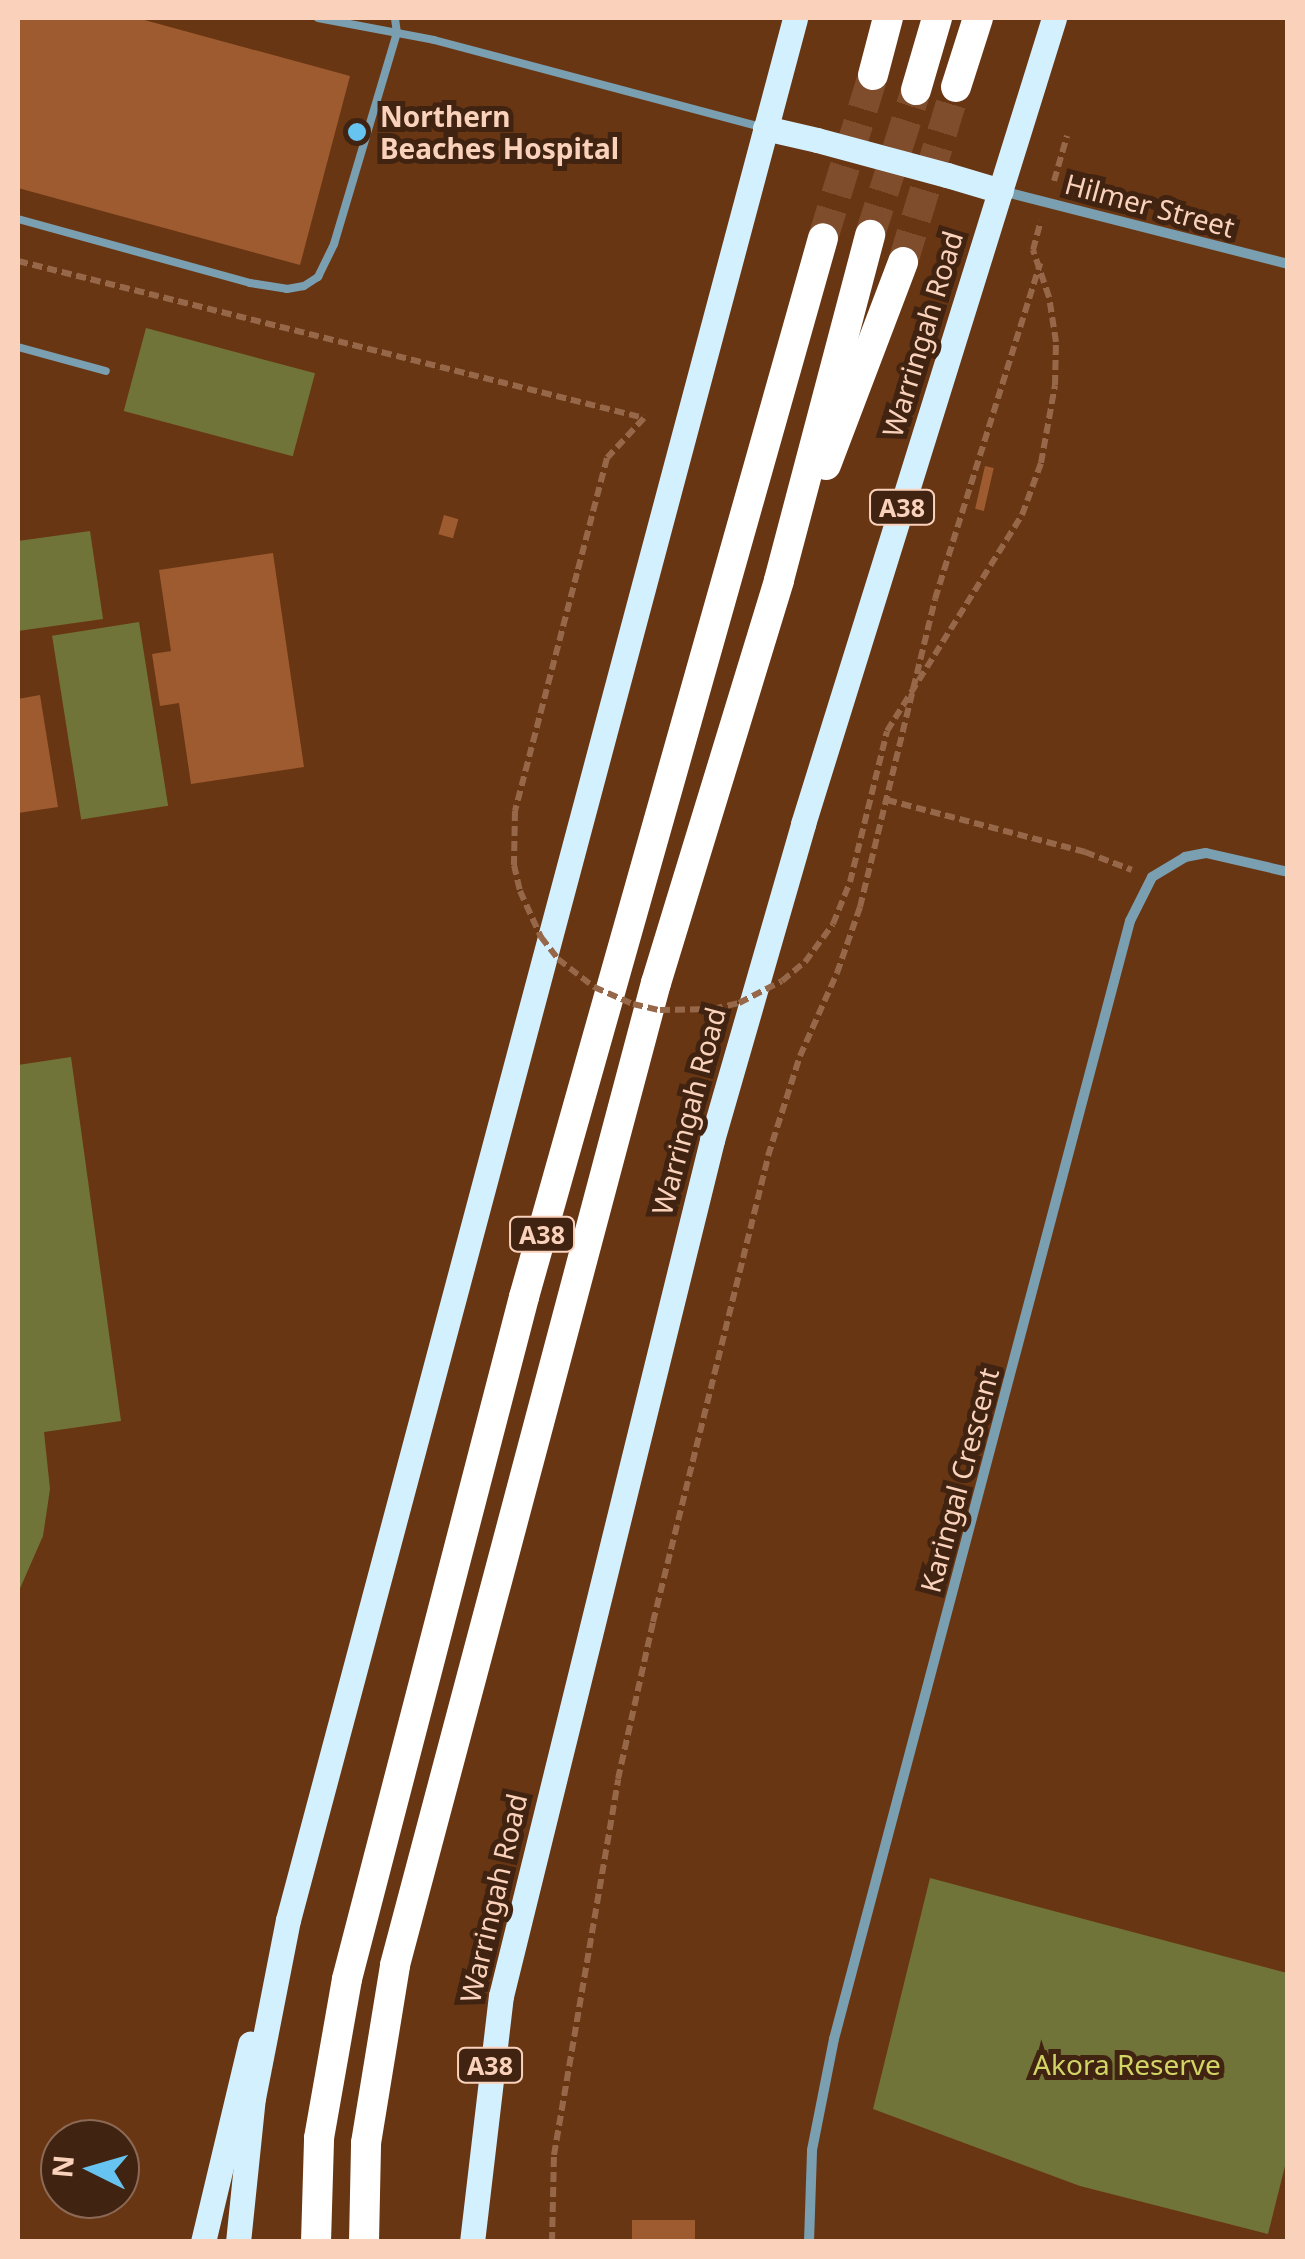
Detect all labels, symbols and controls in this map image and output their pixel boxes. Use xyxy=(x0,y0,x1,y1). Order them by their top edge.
place label: Northern Beaches Hospital xyxy=(380,99,619,165)
marker: Northern Beaches Hospital xyxy=(344,119,370,145)
street label: Hilmer Street xyxy=(1062,166,1238,244)
street label: Warringah Road xyxy=(875,227,969,441)
road number: A38 xyxy=(867,487,937,527)
street label: Warringah Road xyxy=(644,1003,732,1219)
road number: A38 xyxy=(507,1214,577,1254)
street label: Karingal Crescent xyxy=(913,1364,1005,1596)
street label: Warringah Road xyxy=(453,1790,533,2006)
road number: A38 xyxy=(455,2045,525,2085)
park label: Akora Reserve xyxy=(1033,2047,1221,2081)
north arrow xyxy=(40,2119,140,2219)
text: N xyxy=(42,2154,82,2180)

